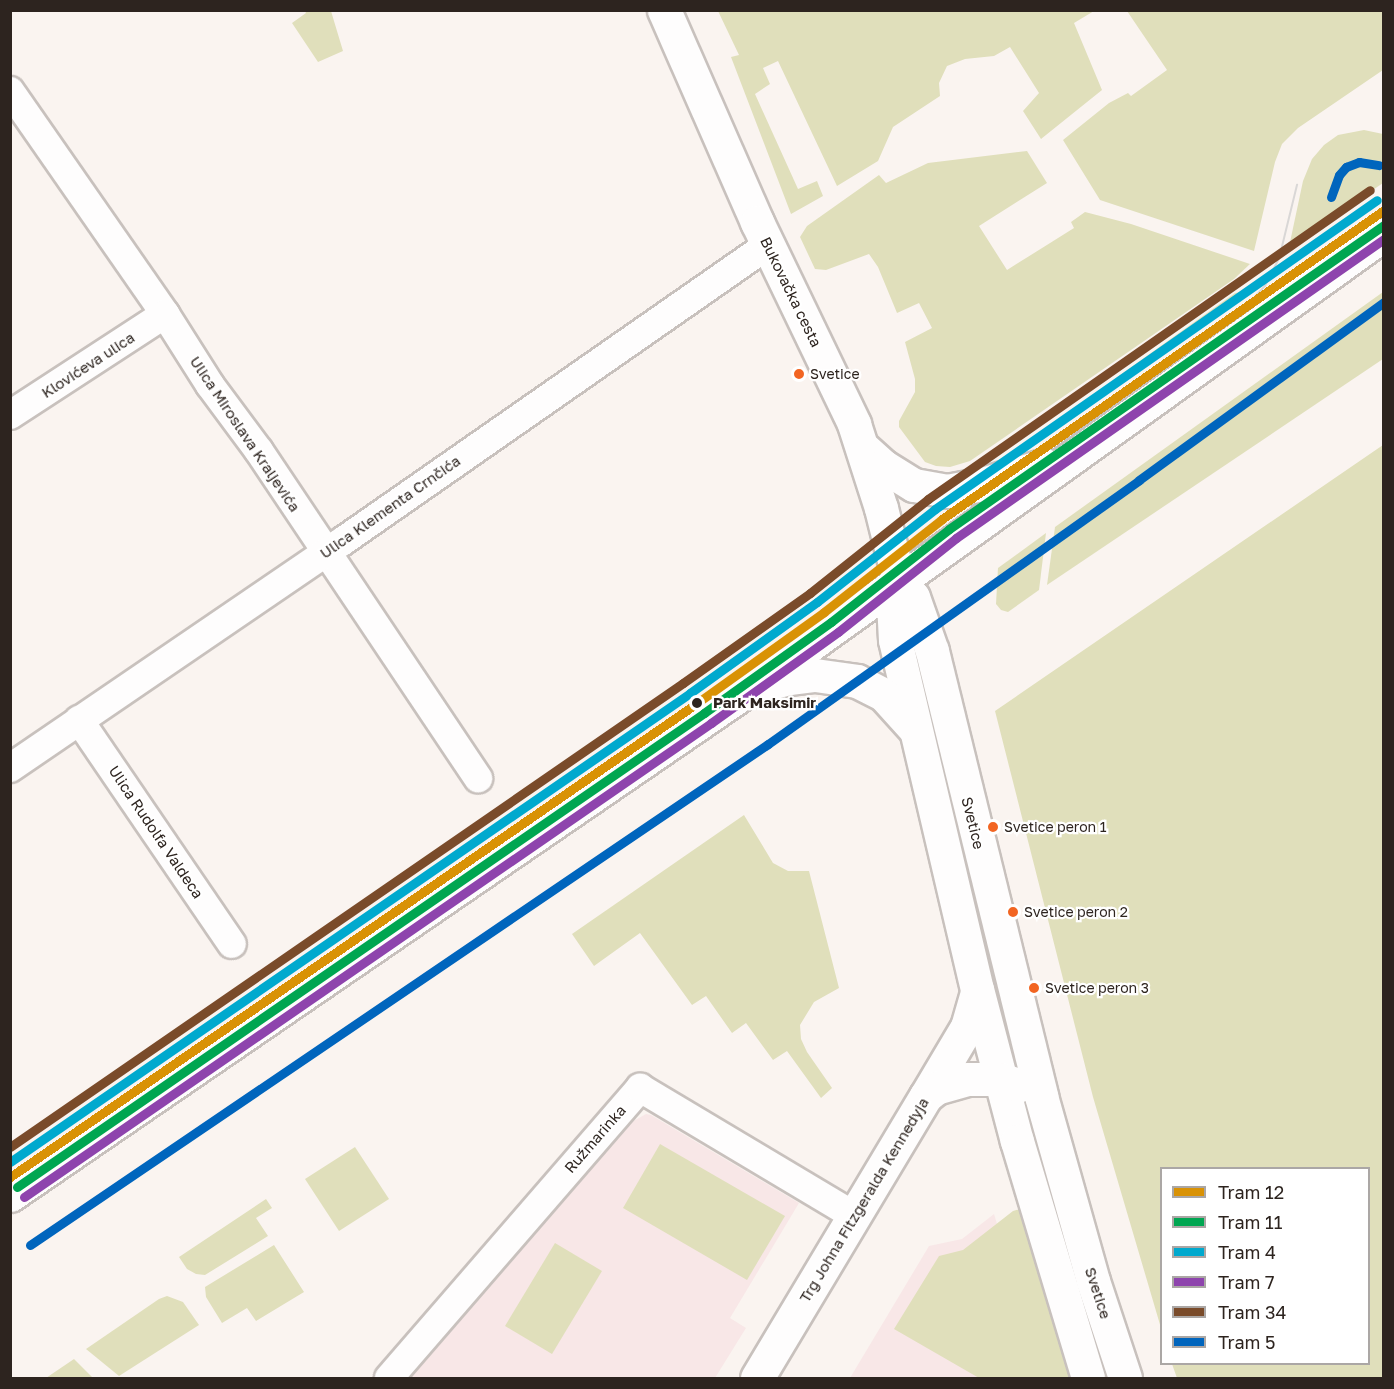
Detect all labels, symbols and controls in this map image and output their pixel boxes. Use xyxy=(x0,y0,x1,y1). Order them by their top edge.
street label: Bukovačka cesta xyxy=(757,234,825,350)
street label: Klovićeva ulica xyxy=(38,328,138,402)
street label: Ulica Miroslava Kraljevića xyxy=(186,353,304,515)
place label: Svetice xyxy=(810,366,860,382)
marker: Svetice xyxy=(793,368,805,380)
street label: Ulica Klementa Crnčića xyxy=(316,452,464,562)
marker: Park Maksimir xyxy=(686,692,708,714)
place label: Park Maksimir xyxy=(713,694,816,712)
street label: Ulica Rudolfa Valdeca xyxy=(105,762,207,902)
street label: Svetice xyxy=(958,795,988,851)
place label: Svetice peron 1 xyxy=(1004,819,1106,835)
marker: Svetice peron 1 xyxy=(987,821,999,833)
place label: Svetice peron 2 xyxy=(1024,904,1128,920)
marker: Svetice peron 2 xyxy=(1007,906,1019,918)
place label: Svetice peron 3 xyxy=(1045,980,1149,996)
marker: Svetice peron 3 xyxy=(1028,982,1040,994)
street label: Trg Johna Fitzgeralda Kennedyja xyxy=(796,1094,932,1306)
street label: Ružmarinka xyxy=(561,1101,629,1177)
legend xyxy=(1160,1167,1370,1365)
text: Tram 12 xyxy=(1218,1181,1284,1203)
text: Tram 11 xyxy=(1218,1211,1282,1233)
text: Tram 4 xyxy=(1218,1241,1276,1263)
street label: Svetice xyxy=(1081,1265,1115,1321)
text: Tram 7 xyxy=(1218,1271,1275,1293)
text: Tram 34 xyxy=(1218,1301,1287,1323)
text: Tram 5 xyxy=(1218,1331,1275,1353)

